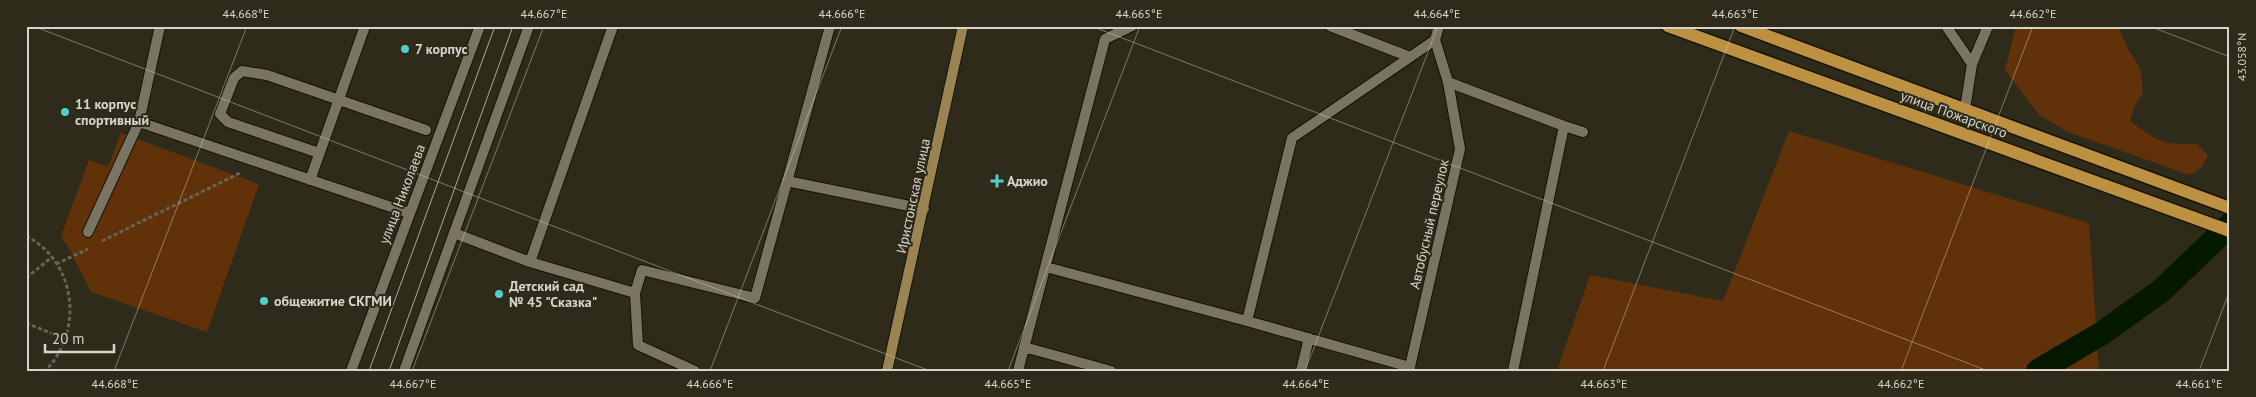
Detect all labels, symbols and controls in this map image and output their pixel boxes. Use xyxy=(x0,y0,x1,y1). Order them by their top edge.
text: 44.668°E xyxy=(223,6,269,21)
text: 44.667°E xyxy=(521,6,567,21)
text: 44.666°E xyxy=(819,6,865,21)
text: 44.665°E xyxy=(1116,6,1162,21)
text: 44.664°E xyxy=(1414,6,1460,21)
text: 44.663°E xyxy=(1712,6,1758,21)
text: 44.662°E xyxy=(2010,6,2056,21)
text: 43.058°N xyxy=(2234,33,2249,81)
place label: 7 корпус xyxy=(415,40,468,58)
marker: 7 корпус xyxy=(399,43,411,55)
street label: улица Пожарского xyxy=(1898,86,2010,142)
place label: 11 корпус спортивный xyxy=(75,95,149,129)
marker: 11 корпус спортивный xyxy=(59,106,71,118)
street label: Иристонская улица xyxy=(892,137,934,255)
street label: улица Николаева xyxy=(375,142,429,246)
street label: Автобусный переулок xyxy=(1405,157,1453,291)
place label: Аджио xyxy=(1007,172,1048,190)
marker: Аджио xyxy=(991,175,1003,187)
place label: Детский сад № 45 "Сказка" xyxy=(509,277,597,311)
marker: Детский сад № 45 "Сказка" xyxy=(493,288,505,300)
place label: общежитие СКГМИ xyxy=(274,292,392,310)
marker: общежитие СКГМИ xyxy=(258,295,270,307)
scale bar xyxy=(45,322,114,354)
text: 20 m xyxy=(52,329,85,348)
text: 44.668°E xyxy=(92,376,138,391)
text: 44.667°E xyxy=(390,376,436,391)
text: 44.666°E xyxy=(687,376,733,391)
text: 44.665°E xyxy=(985,376,1031,391)
text: 44.664°E xyxy=(1283,376,1329,391)
text: 44.663°E xyxy=(1581,376,1627,391)
text: 44.662°E xyxy=(1878,376,1924,391)
text: 44.661°E xyxy=(2176,376,2222,391)

